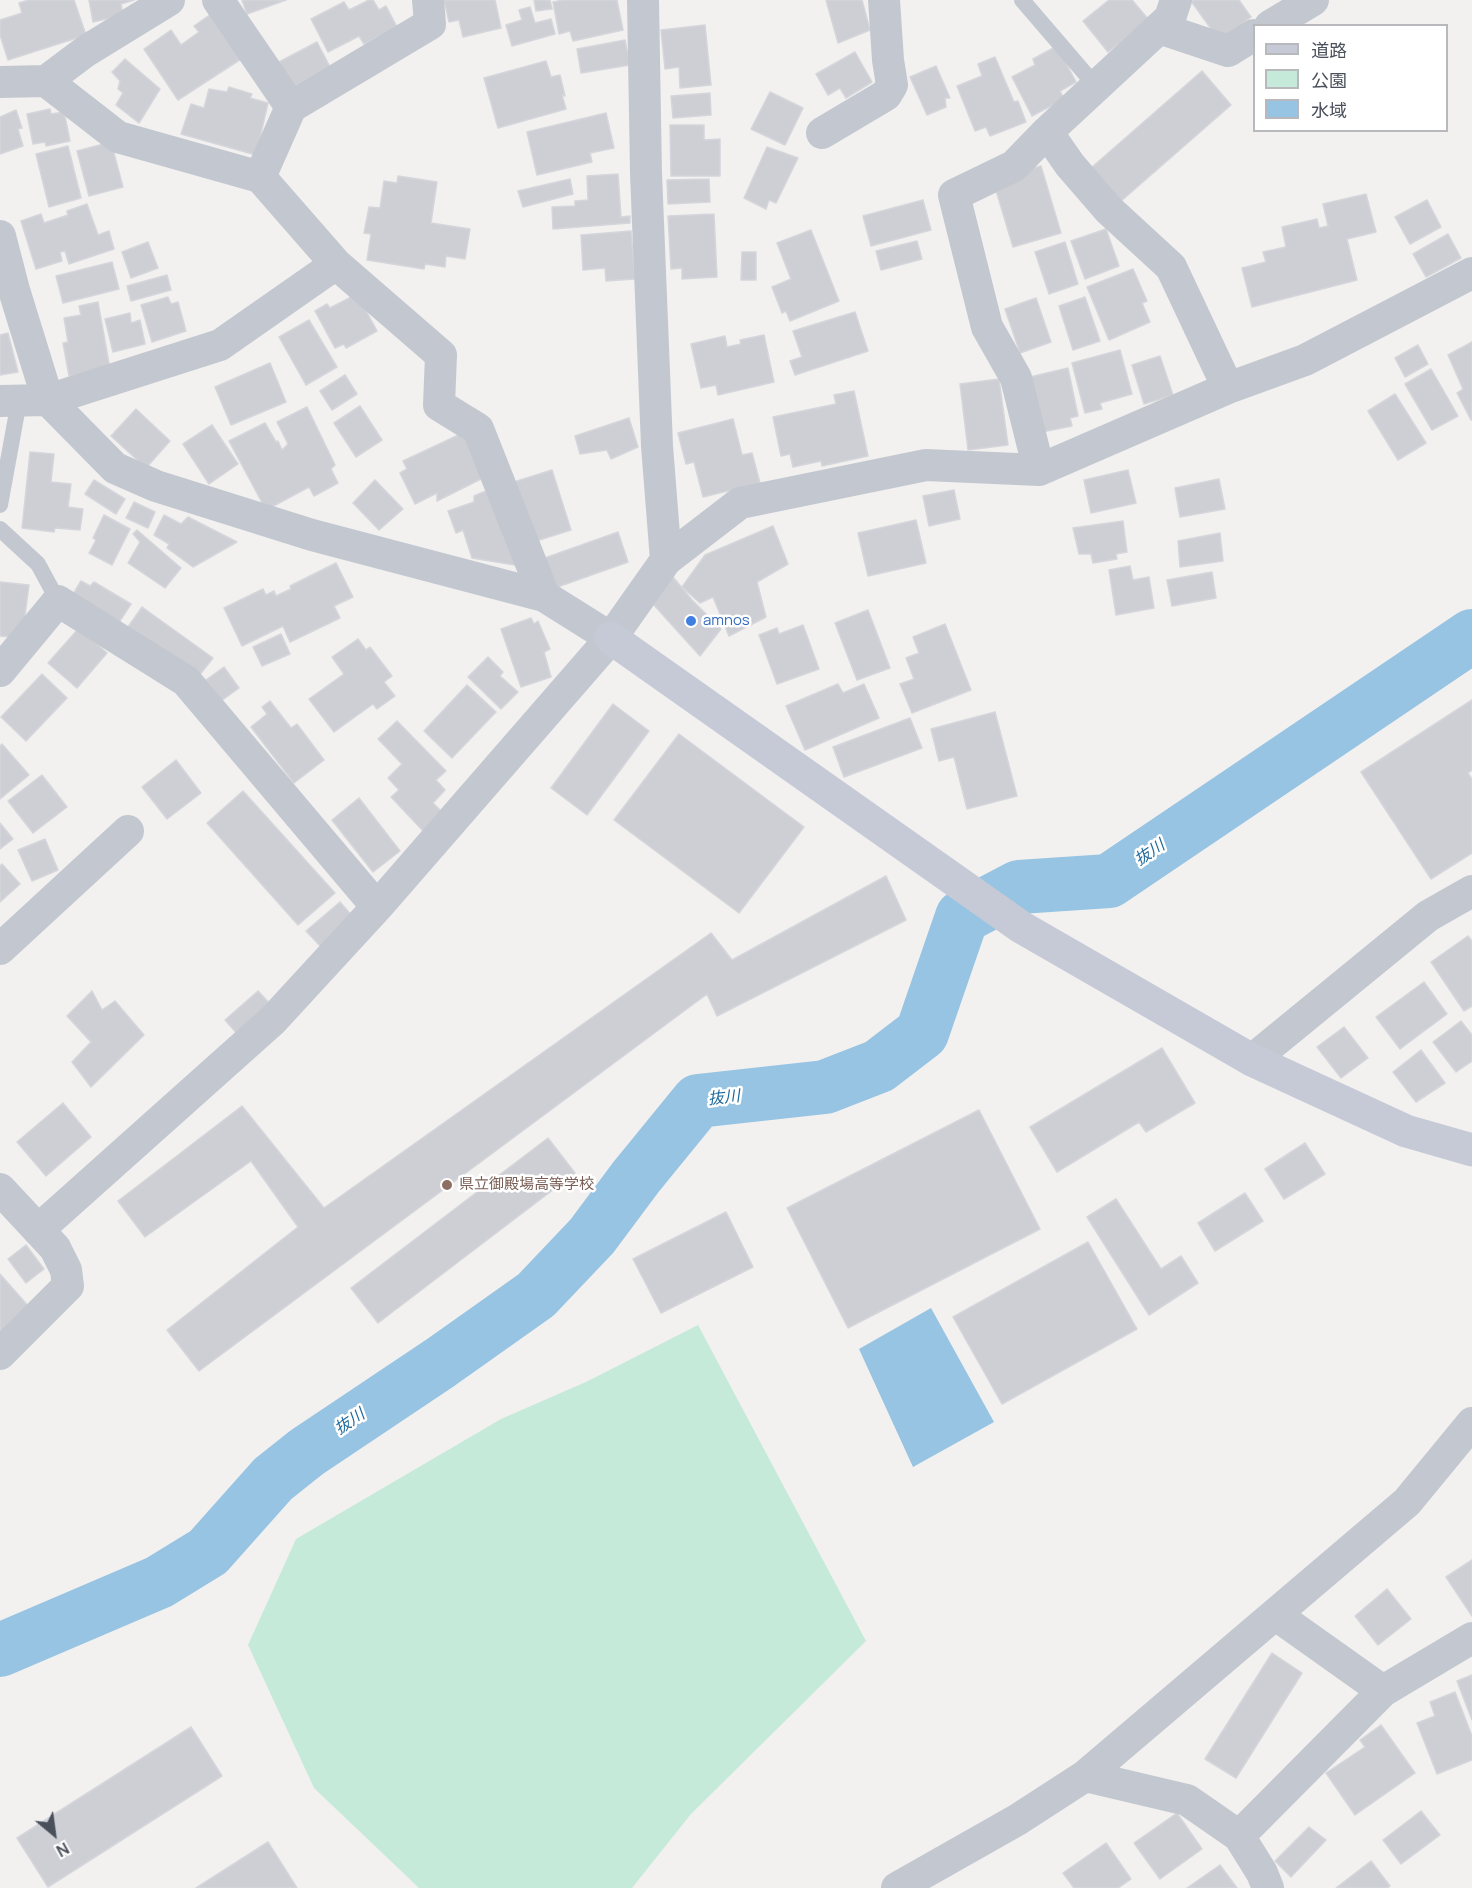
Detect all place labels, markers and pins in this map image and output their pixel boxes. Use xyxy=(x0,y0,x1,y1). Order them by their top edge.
place label: amnos xyxy=(703,612,750,630)
marker: amnos xyxy=(684,614,698,628)
place label: 県立御殿場高等学校 xyxy=(459,1176,594,1194)
marker: 県立御殿場高等学校 xyxy=(440,1178,454,1192)

